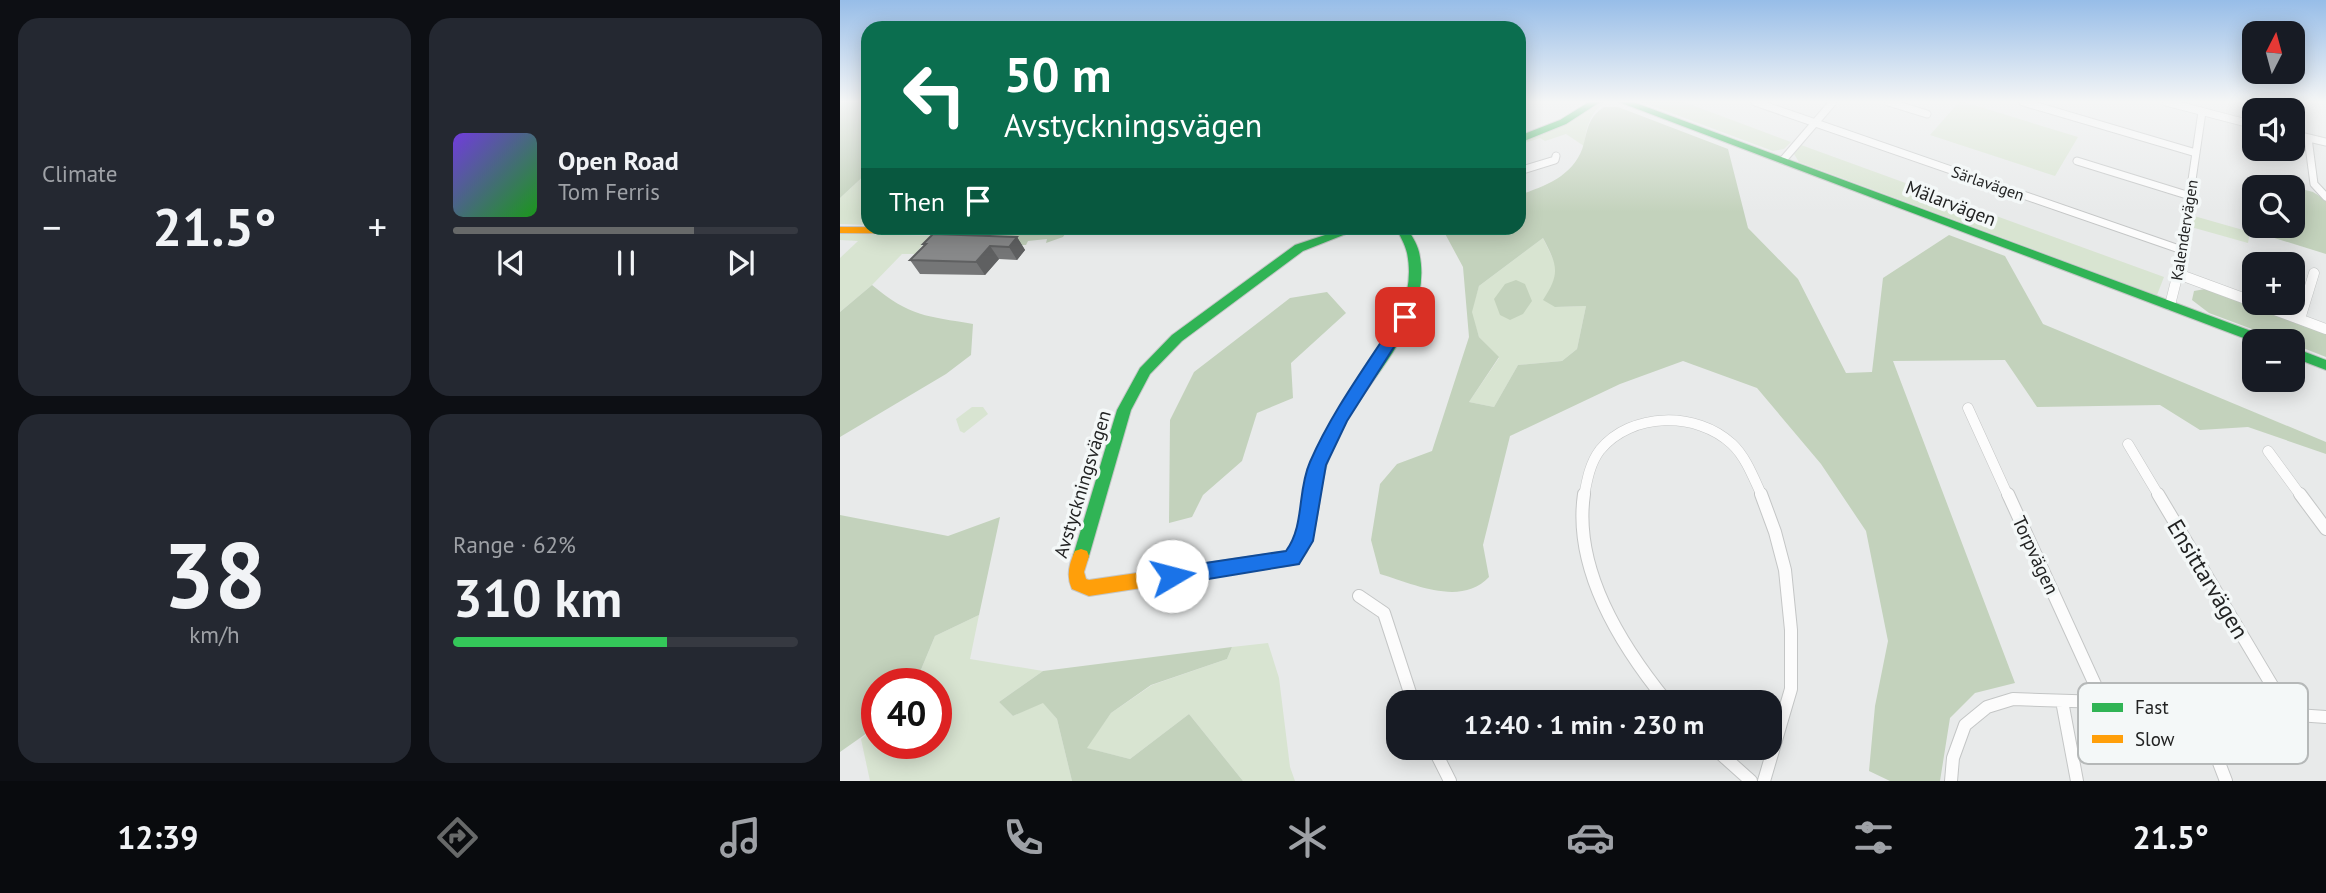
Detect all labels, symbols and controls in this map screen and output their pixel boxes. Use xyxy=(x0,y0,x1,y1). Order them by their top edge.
north arrow xyxy=(2242,21,2305,84)
map controls xyxy=(2242,21,2305,392)
text: 50 m xyxy=(1004,42,1111,106)
icon: left xyxy=(889,49,980,140)
button: sound xyxy=(2242,98,2305,161)
text: Avstyckningsvägen xyxy=(1004,104,1262,146)
text: Open Road xyxy=(558,144,679,177)
text: Climate xyxy=(42,159,117,188)
street label: Särlavägen xyxy=(1949,161,2027,205)
street label: Mälarvägen xyxy=(1902,175,2000,231)
button: search xyxy=(2242,175,2305,238)
text: Tom Ferris xyxy=(558,177,660,206)
street label: Kalendervägen xyxy=(2166,178,2202,282)
icon: arrive xyxy=(959,182,997,220)
text: Then xyxy=(889,185,945,218)
text: 21.5° xyxy=(153,193,276,260)
text: − xyxy=(42,202,61,251)
text: + xyxy=(368,202,387,251)
icon: previous xyxy=(492,244,530,282)
icon: pause xyxy=(607,244,645,282)
icon: next xyxy=(722,244,760,282)
button: + xyxy=(2242,252,2305,315)
pin xyxy=(1375,287,1435,347)
icon: arrive xyxy=(1386,298,1424,336)
button: − xyxy=(2242,329,2305,392)
street label: Avstyckningsvägen xyxy=(1048,407,1116,561)
street label: Torpvägen xyxy=(2007,512,2065,598)
street label: Ensittarvägen xyxy=(2161,514,2256,644)
text: 38 xyxy=(163,515,266,633)
text: Range · 62% xyxy=(453,530,576,559)
position arrow xyxy=(1135,539,1209,613)
text: 310 km xyxy=(453,564,622,631)
text: km/h xyxy=(189,620,240,649)
speed limit sign: 40 xyxy=(861,668,952,759)
legend xyxy=(2078,683,2308,764)
text: Fast xyxy=(2135,695,2169,719)
text: 12:40 · 1 min · 230 m xyxy=(1464,708,1704,741)
text: Slow xyxy=(2135,727,2175,751)
icon: directions xyxy=(433,813,482,862)
icon: music xyxy=(716,813,765,862)
icon: phone xyxy=(999,813,1048,862)
icon: climate xyxy=(1283,813,1332,862)
icon: car xyxy=(1566,813,1615,862)
icon: filters xyxy=(1849,813,1898,862)
text: 12:39 xyxy=(117,816,198,858)
text: 21.5° xyxy=(2133,816,2209,858)

